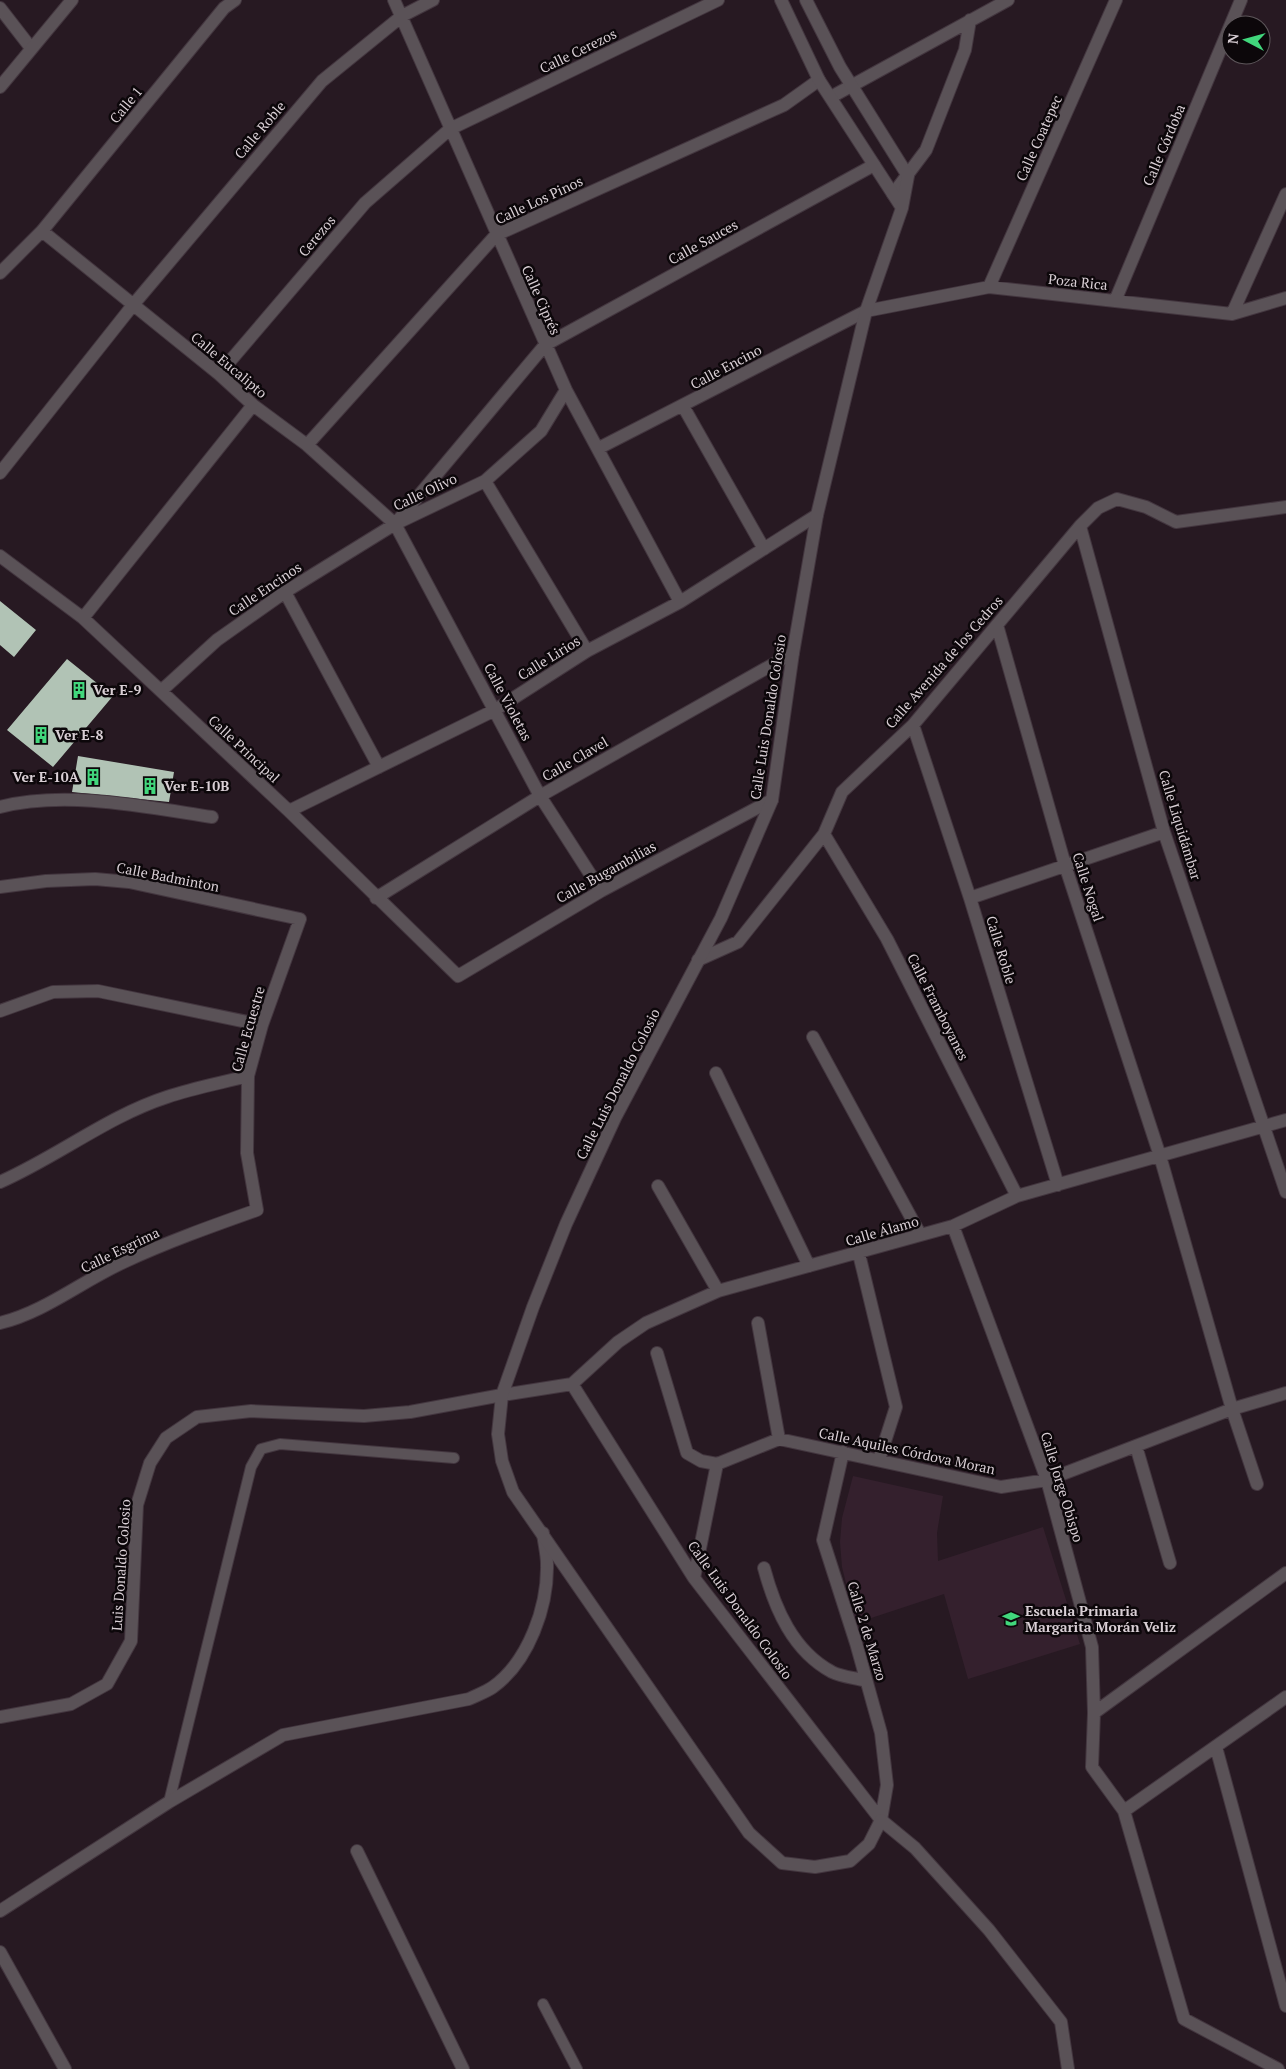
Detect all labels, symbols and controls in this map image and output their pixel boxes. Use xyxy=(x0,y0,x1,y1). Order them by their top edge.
north arrow xyxy=(1221,15,1271,65)
street label: Calle Cerezos xyxy=(536,24,619,77)
text: N xyxy=(1223,32,1243,45)
street label: Calle 1 xyxy=(105,82,146,127)
street label: Calle Coatepec xyxy=(1011,92,1066,184)
street label: Calle Roble xyxy=(230,97,289,163)
street label: Calle Córdoba xyxy=(1138,101,1189,189)
street label: Calle Los Pinos xyxy=(492,171,586,228)
street label: Cerezos xyxy=(294,211,339,260)
street label: Calle Sauces xyxy=(664,215,741,269)
street label: Calle Ciprés xyxy=(518,262,565,338)
street label: Poza Rica xyxy=(1047,269,1109,294)
street label: Calle Eucalipto xyxy=(187,327,272,402)
street label: Calle Encino xyxy=(687,340,765,393)
street label: Calle Olivo xyxy=(390,468,460,515)
street label: Calle Encinos xyxy=(224,557,305,620)
street label: Calle Avenida de los Cedros xyxy=(881,591,1007,732)
street label: Calle Lirios xyxy=(514,631,584,684)
street label: Calle Luis Donaldo Colosio xyxy=(745,633,790,801)
street label: Calle Violetas xyxy=(480,659,537,744)
building icon: Ver E-9 xyxy=(69,680,89,700)
place label: Ver E-9 xyxy=(93,680,141,699)
street label: Calle Principal xyxy=(205,711,284,787)
building icon: Ver E-8 xyxy=(31,725,51,745)
place label: Ver E-8 xyxy=(55,725,103,744)
street label: Calle Clavel xyxy=(538,732,611,785)
place label: Ver E-10A xyxy=(13,767,80,786)
building icon: Ver E-10A xyxy=(83,767,103,787)
street label: Calle Liquidámbar xyxy=(1155,768,1206,883)
building icon: Ver E-10B xyxy=(140,776,160,796)
place label: Ver E-10B xyxy=(164,776,229,795)
street label: Calle Bugambilias xyxy=(552,836,659,907)
street label: Calle Nogal xyxy=(1068,850,1109,924)
street label: Calle Badminton xyxy=(115,857,222,896)
street label: Calle Roble xyxy=(982,913,1021,986)
street label: Calle Framboyanes xyxy=(903,950,974,1064)
street label: Calle Ecuestre xyxy=(226,984,269,1074)
street label: Calle Luis Donaldo Colosio xyxy=(571,1005,664,1162)
street label: Calle Álamo xyxy=(843,1211,921,1250)
street label: Calle Esgrima xyxy=(77,1222,162,1277)
street label: Calle Aquiles Córdova Moran xyxy=(817,1423,998,1479)
street label: Calle Jorge Obispo xyxy=(1037,1429,1088,1545)
street label: Luis Donaldo Colosio xyxy=(106,1498,135,1631)
street label: Calle Luis Donaldo Colosio xyxy=(684,1537,797,1683)
street label: Calle 2 de Marzo xyxy=(843,1579,892,1683)
place label: Escuela Primaria Margarita Morán Veliz xyxy=(1025,1601,1176,1636)
school or university icon: Escuela Primaria Margarita Morán Veliz xyxy=(1001,1609,1021,1629)

